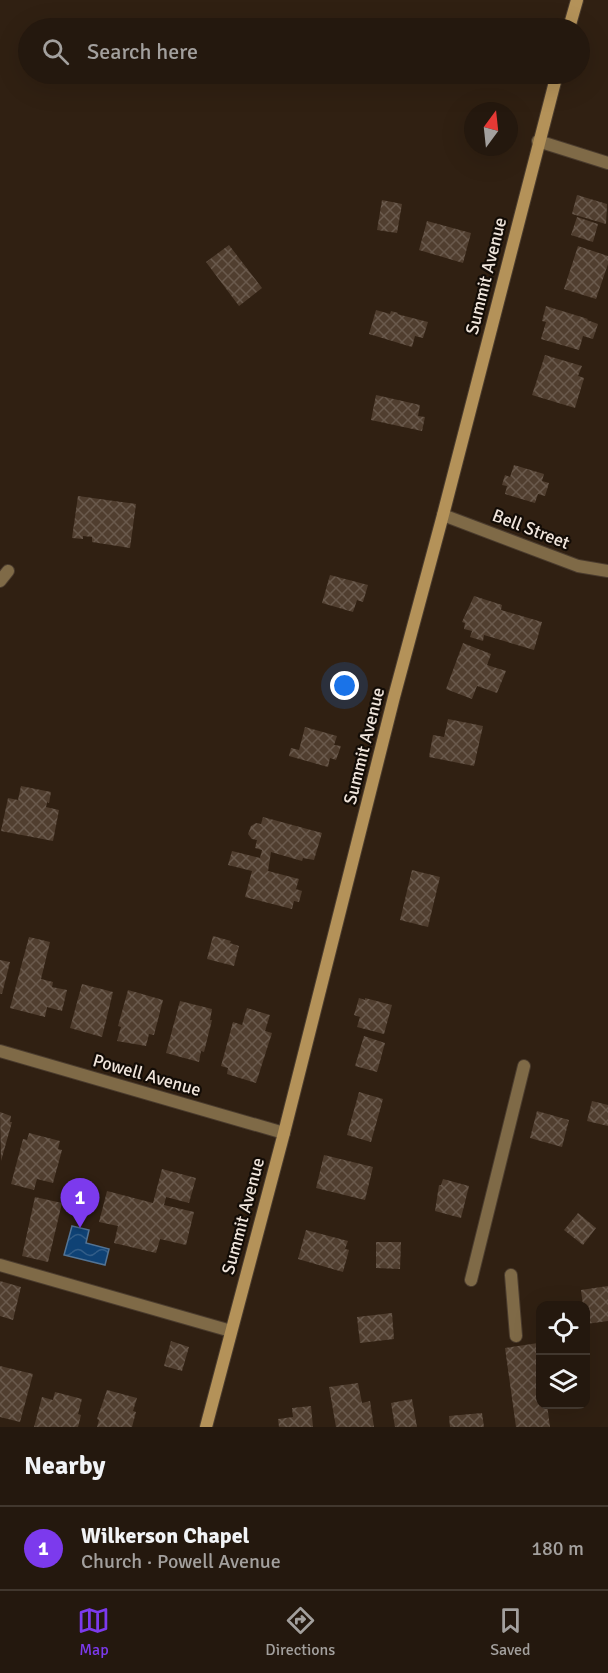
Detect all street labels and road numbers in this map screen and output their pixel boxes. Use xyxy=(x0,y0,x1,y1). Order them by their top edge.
street label: Summit Avenue xyxy=(461,215,511,337)
street label: Bell Street xyxy=(489,504,573,554)
street label: Summit Avenue xyxy=(339,685,389,807)
street label: Powell Avenue xyxy=(90,1049,204,1101)
street label: Summit Avenue xyxy=(217,1155,269,1277)

